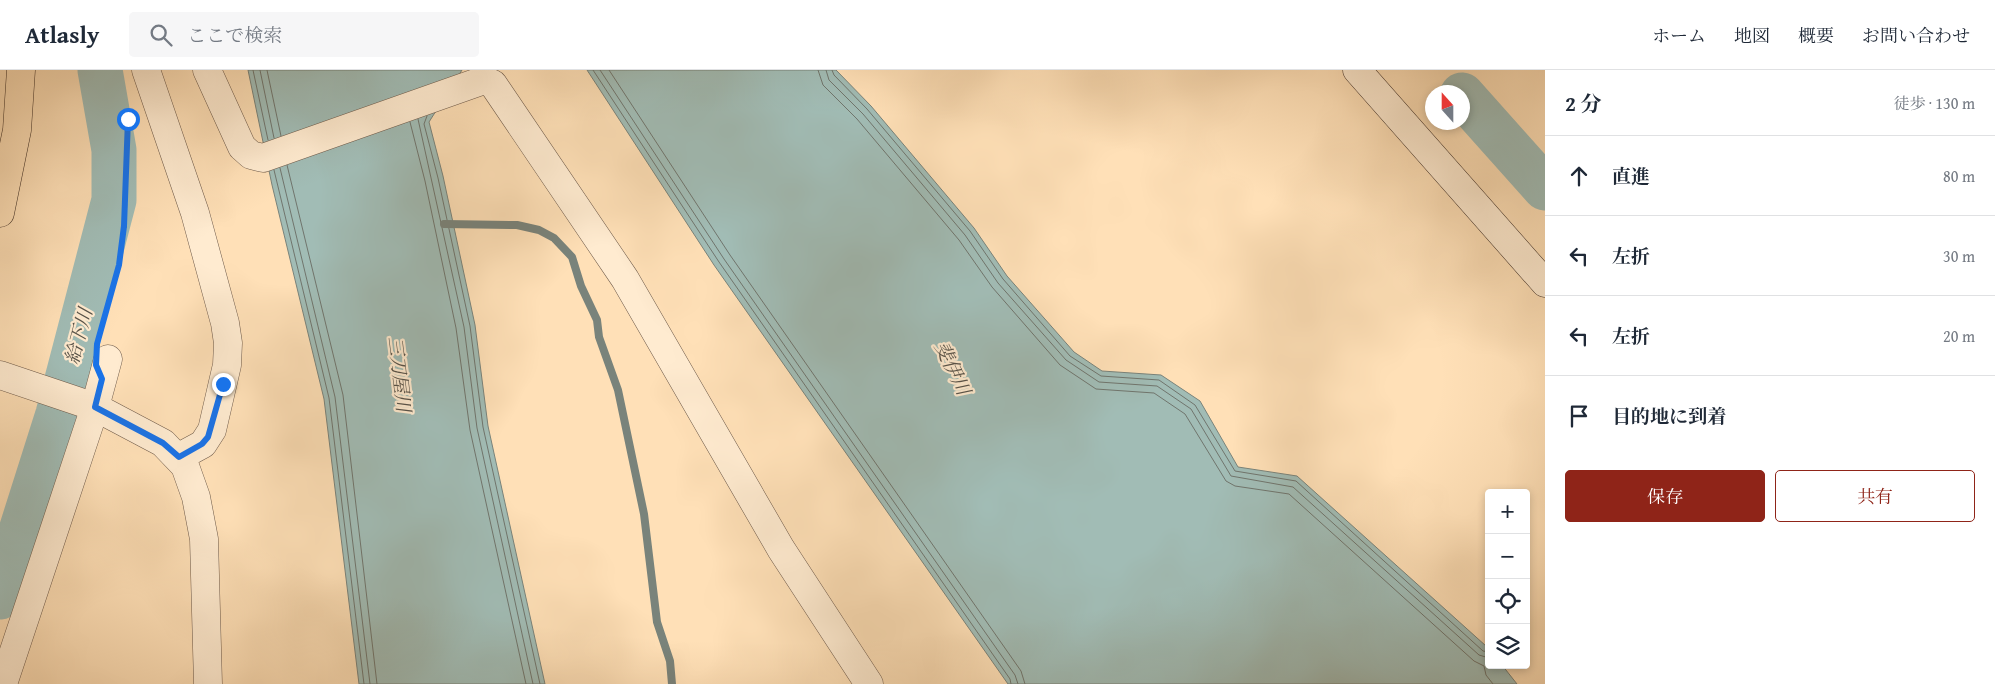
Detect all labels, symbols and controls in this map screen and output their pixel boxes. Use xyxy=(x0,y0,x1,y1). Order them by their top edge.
search box xyxy=(129,12,479,57)
text: Atlasly xyxy=(25,17,99,52)
icon: search xyxy=(147,21,175,49)
text: ここで検索 xyxy=(187,21,282,49)
text: ホーム xyxy=(1652,22,1706,49)
text: 地図 xyxy=(1734,22,1770,49)
text: 概要 xyxy=(1798,22,1834,49)
text: お問い合わせ xyxy=(1862,22,1970,49)
north arrow xyxy=(1425,85,1470,130)
text: 2 分 xyxy=(1565,88,1602,119)
text: 徒歩 · 130 m xyxy=(1894,91,1975,115)
route start xyxy=(117,108,140,131)
icon: ahead xyxy=(1565,162,1593,190)
text: 直進 xyxy=(1612,162,1650,190)
text: 80 m xyxy=(1943,164,1975,188)
icon: left xyxy=(1565,242,1593,270)
text: 左折 xyxy=(1612,242,1650,270)
text: 30 m xyxy=(1943,244,1975,268)
water label: 給下川 xyxy=(57,303,99,367)
icon: left xyxy=(1565,322,1593,350)
text: 左折 xyxy=(1612,322,1650,350)
text: 20 m xyxy=(1943,324,1975,348)
water label: 三刀屋川 xyxy=(381,335,419,415)
water label: 斐伊川 xyxy=(928,336,979,402)
route end xyxy=(212,373,235,396)
icon: arrive xyxy=(1565,402,1593,430)
text: 目的地に到着 xyxy=(1612,402,1726,430)
button: 保存 xyxy=(1565,470,1765,522)
button: 共有 xyxy=(1775,470,1975,522)
map controls xyxy=(1485,489,1530,669)
button: + xyxy=(1485,489,1530,534)
button: − xyxy=(1485,534,1530,579)
button: locate xyxy=(1485,579,1530,624)
button: layers xyxy=(1485,624,1530,669)

